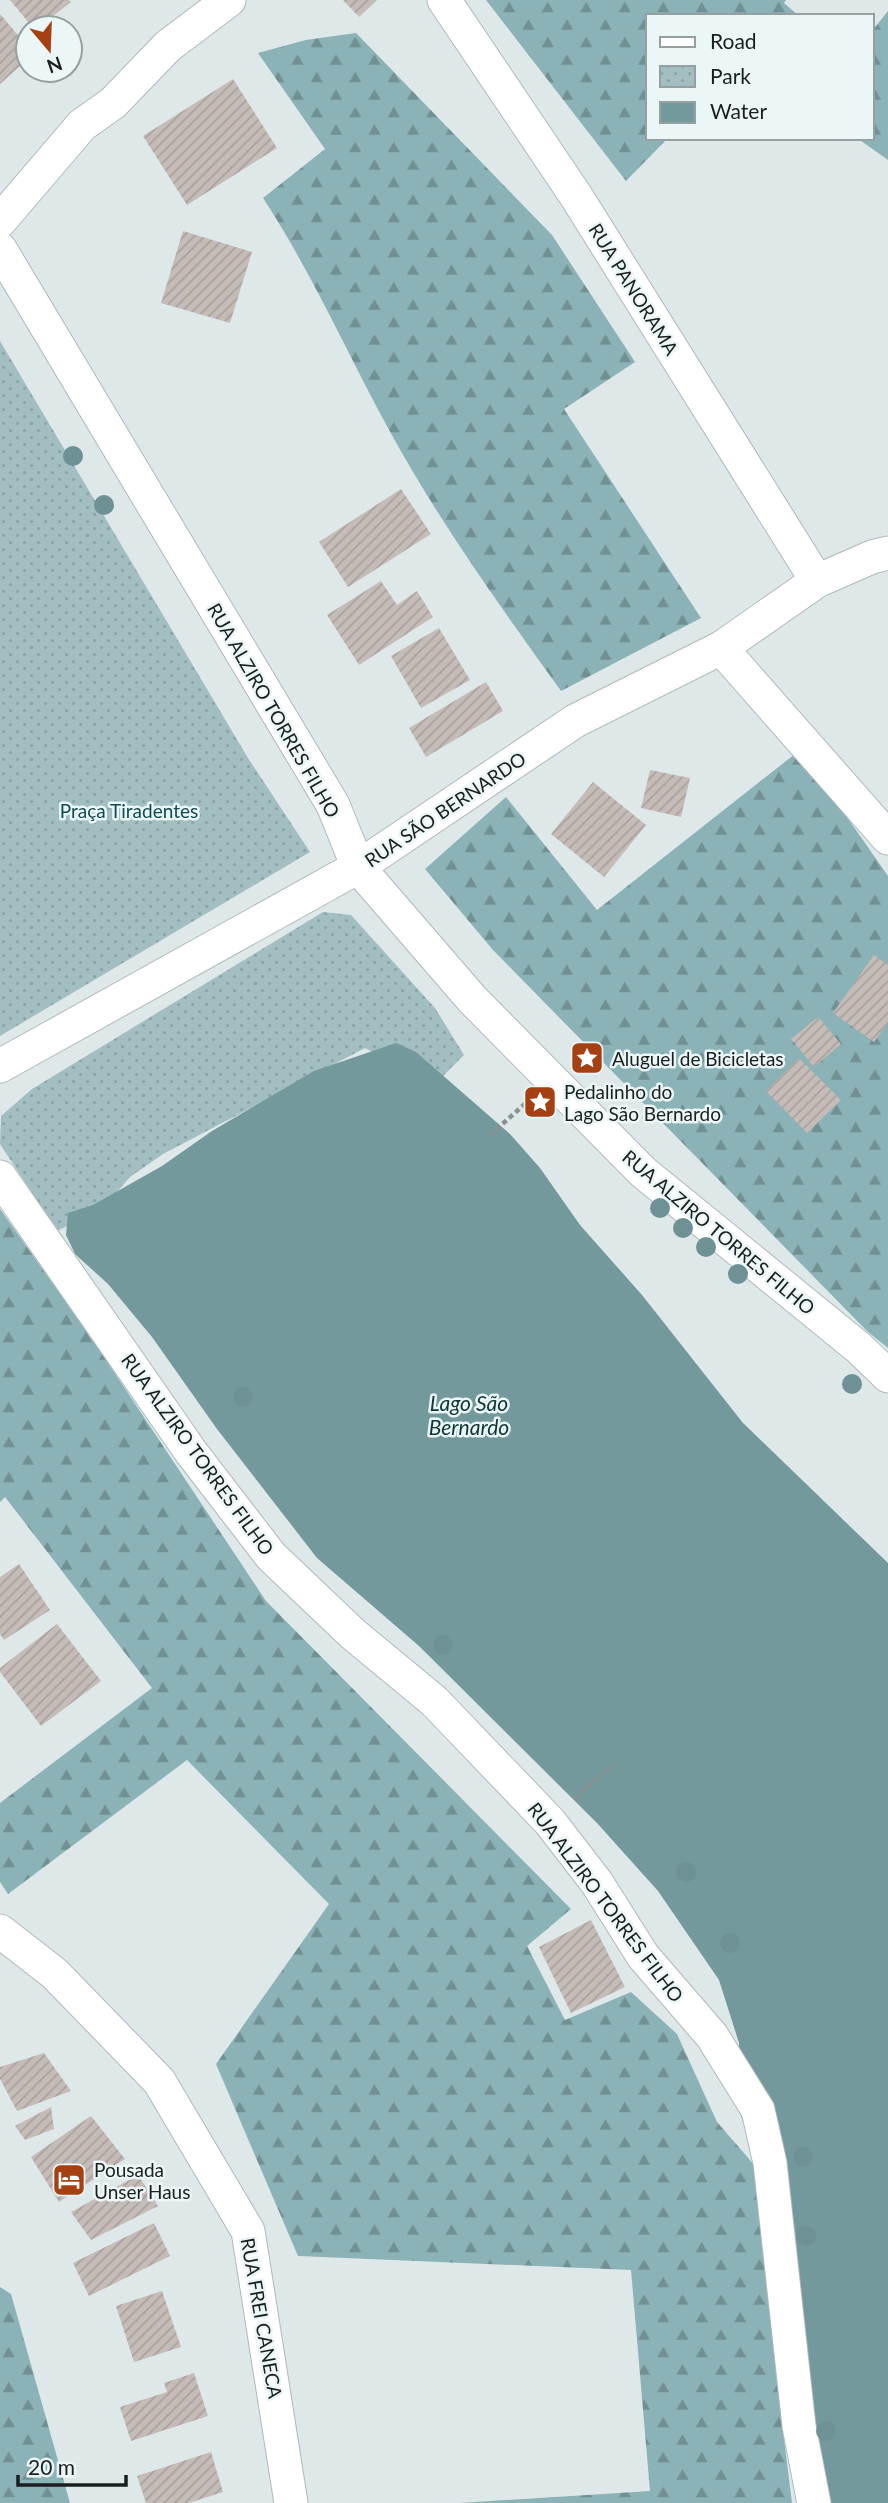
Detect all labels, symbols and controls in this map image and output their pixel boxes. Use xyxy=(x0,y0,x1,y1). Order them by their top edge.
north arrow xyxy=(14,14,84,84)
legend xyxy=(646,14,874,140)
text: Road xyxy=(710,28,757,53)
text: N xyxy=(44,52,65,79)
text: Park xyxy=(710,63,751,88)
text: Water xyxy=(710,98,767,123)
street label: RUA PANORAMA xyxy=(584,219,684,359)
street label: RUA ALZIRO TORRES FILHO xyxy=(203,599,345,821)
street label: RUA SÃO BERNARDO xyxy=(360,747,530,871)
park label: Praça Tiradentes xyxy=(60,799,198,822)
place icon: Aluguel de Bicicletas xyxy=(568,1039,606,1077)
place label: Aluguel de Bicicletas xyxy=(612,1047,784,1070)
place label: Pedalinho do Lago São Bernardo xyxy=(564,1080,721,1125)
place icon: Pedalinho do Lago São Bernardo xyxy=(521,1083,559,1121)
street label: RUA ALZIRO TORRES FILHO xyxy=(618,1145,820,1319)
street label: RUA ALZIRO TORRES FILHO xyxy=(117,1349,279,1559)
water label: Lago São Bernardo xyxy=(429,1390,509,1439)
street label: RUA ALZIRO TORRES FILHO xyxy=(523,1798,689,2006)
place label: Pousada Unser Haus xyxy=(94,2158,190,2203)
hotel icon: Pousada Unser Haus xyxy=(50,2161,88,2199)
street label: RUA FREI CANECA xyxy=(237,2236,287,2400)
scale bar xyxy=(18,2444,126,2488)
text: 20 m xyxy=(28,2454,75,2479)

